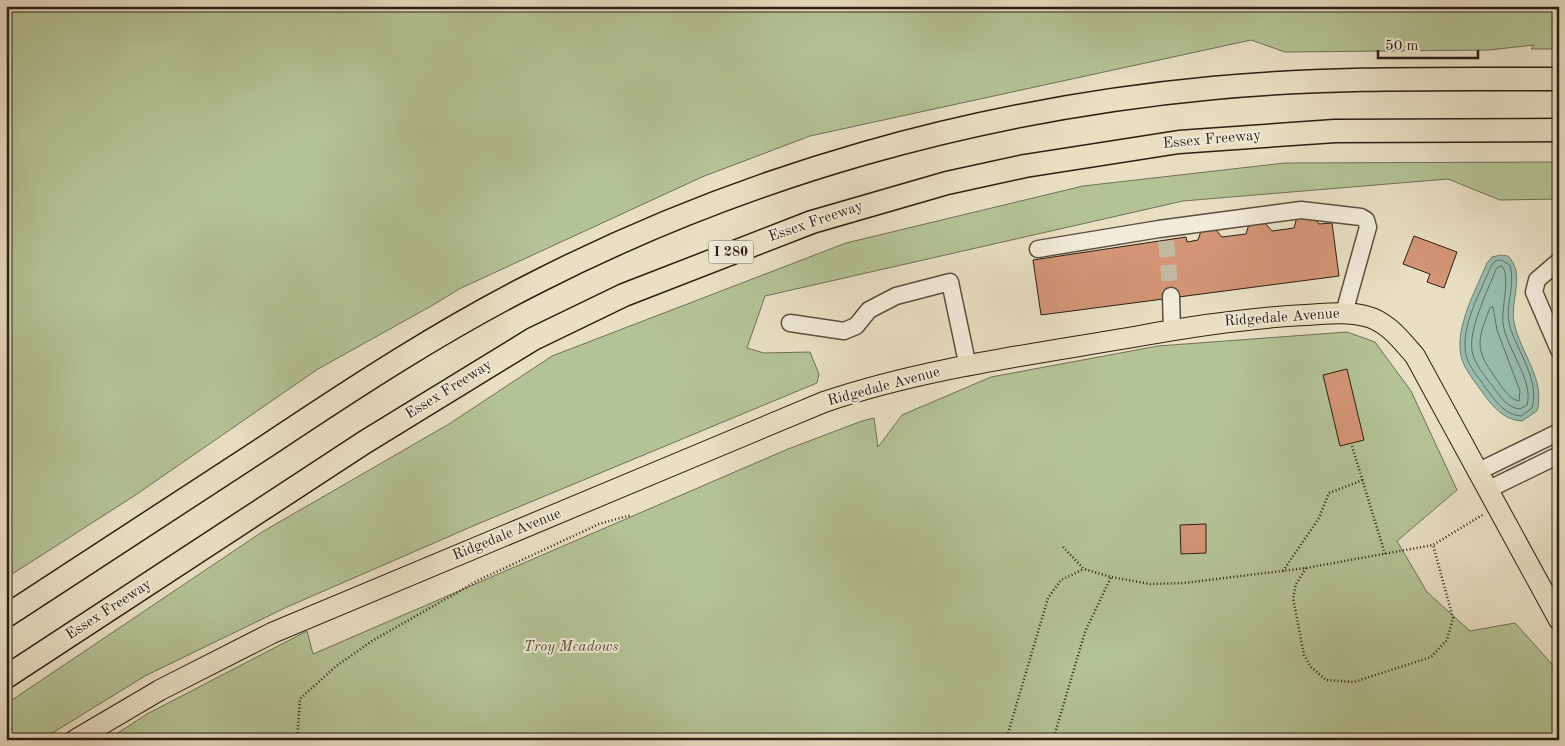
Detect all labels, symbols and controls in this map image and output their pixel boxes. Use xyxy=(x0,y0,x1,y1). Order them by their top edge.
scale bar xyxy=(1378,28,1478,60)
text: 50 m xyxy=(1385,39,1419,54)
street label: Essex Freeway xyxy=(1162,128,1262,152)
street label: Essex Freeway xyxy=(767,199,865,245)
road number: I 280 xyxy=(708,240,754,264)
street label: Ridgedale Avenue xyxy=(1224,306,1340,330)
street label: Essex Freeway xyxy=(403,357,495,423)
street label: Ridgedale Avenue xyxy=(826,365,942,409)
street label: Ridgedale Avenue xyxy=(451,506,564,564)
street label: Essex Freeway xyxy=(64,577,154,643)
park label: Troy Meadows xyxy=(523,640,619,655)

